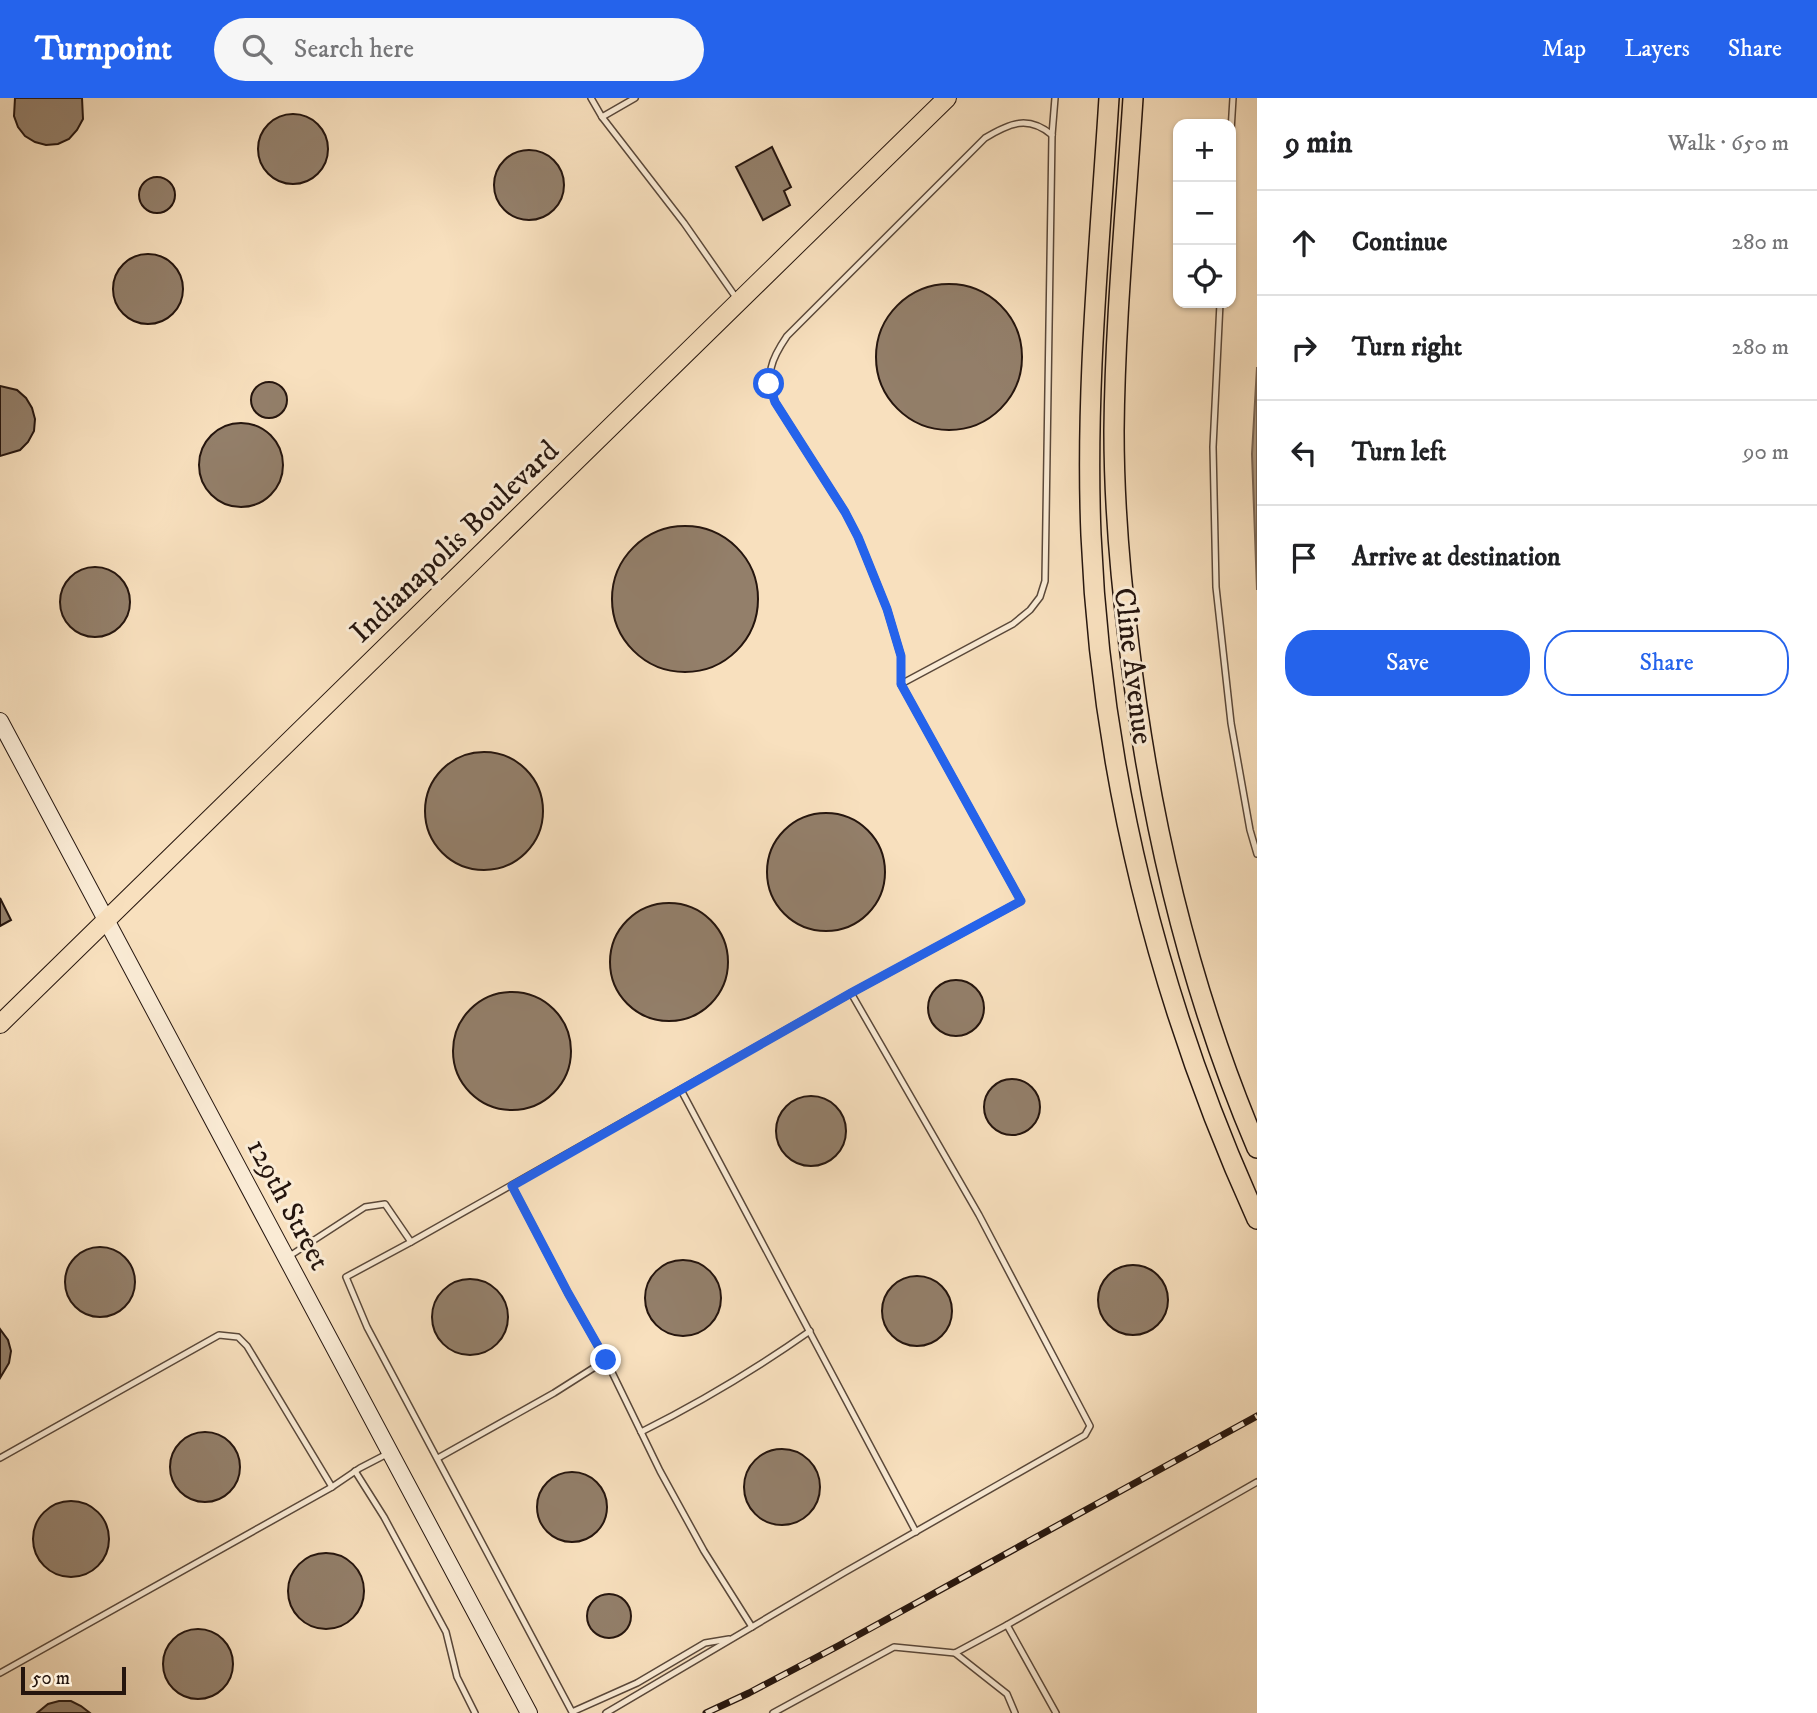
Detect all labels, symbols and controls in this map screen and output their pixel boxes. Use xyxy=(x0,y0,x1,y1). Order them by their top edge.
search box xyxy=(214,18,704,81)
text: Turnpoint xyxy=(35,29,172,70)
icon: search xyxy=(238,30,276,68)
text: Search here xyxy=(294,33,414,66)
text: Map xyxy=(1542,34,1586,64)
text: Layers xyxy=(1624,34,1690,64)
text: Share xyxy=(1728,34,1782,64)
map controls xyxy=(1173,119,1236,308)
button: + xyxy=(1173,119,1236,182)
text: 9 min xyxy=(1285,125,1352,162)
text: Walk · 650 m xyxy=(1668,129,1789,158)
button: − xyxy=(1173,182,1236,245)
icon: ahead xyxy=(1285,224,1323,262)
text: Continue xyxy=(1352,226,1447,259)
text: 280 m xyxy=(1732,228,1789,257)
button: locate xyxy=(1173,245,1236,308)
icon: right xyxy=(1285,329,1323,367)
text: Turn right xyxy=(1352,331,1462,364)
text: 280 m xyxy=(1732,333,1789,362)
route start xyxy=(753,368,784,399)
street label: Indianapolis Boulevard xyxy=(343,433,567,651)
icon: left xyxy=(1285,434,1323,472)
text: Turn left xyxy=(1352,436,1446,469)
text: 90 m xyxy=(1743,438,1789,467)
icon: arrive xyxy=(1285,539,1323,577)
text: Arrive at destination xyxy=(1352,541,1561,574)
street label: Cline Avenue xyxy=(1105,586,1160,747)
button: Save xyxy=(1285,630,1530,696)
button: Share xyxy=(1544,630,1789,696)
street label: 129th Street xyxy=(238,1133,338,1277)
route end xyxy=(590,1344,621,1375)
scale bar xyxy=(21,1664,126,1696)
text: 50 m xyxy=(32,1667,70,1690)

